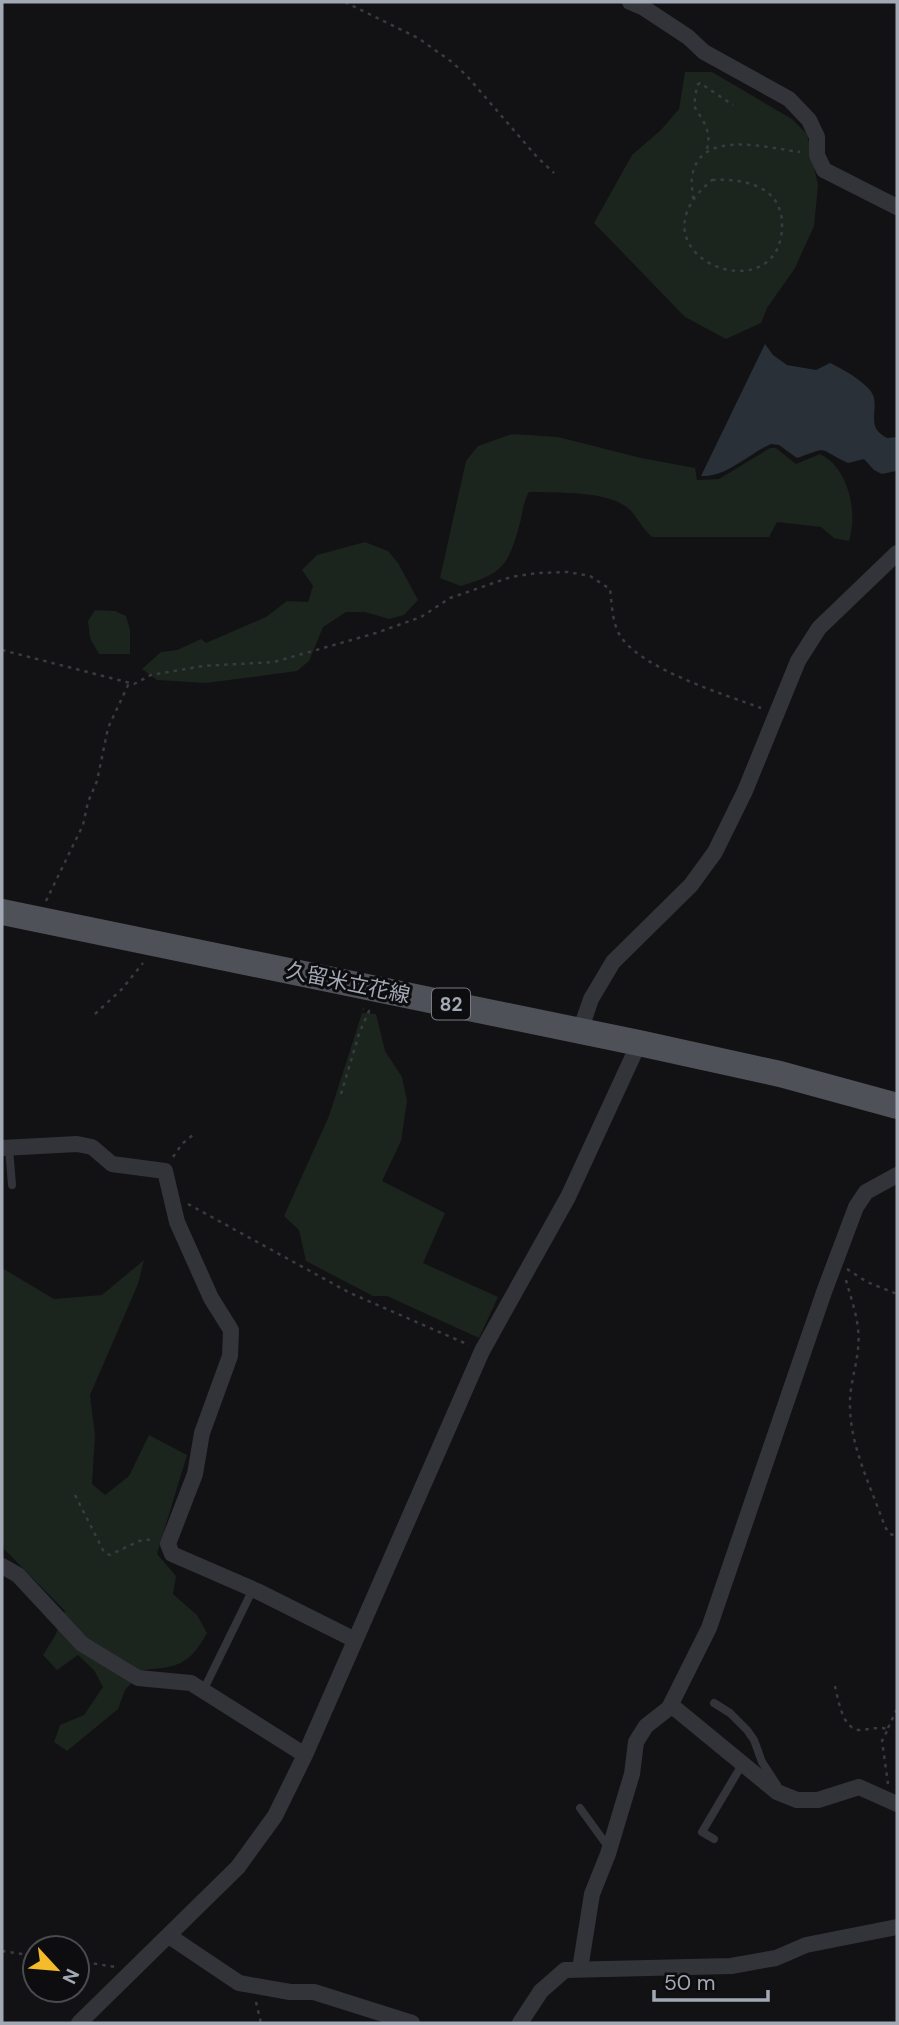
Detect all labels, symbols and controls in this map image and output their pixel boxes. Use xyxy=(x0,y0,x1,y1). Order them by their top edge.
street label: 久留米立花線 xyxy=(283,956,413,1010)
road number: 82 xyxy=(432,988,470,1020)
north arrow xyxy=(21,1934,91,2004)
scale bar xyxy=(654,1958,768,2002)
text: N xyxy=(57,1965,85,1988)
text: 50 m xyxy=(664,1969,715,1997)

